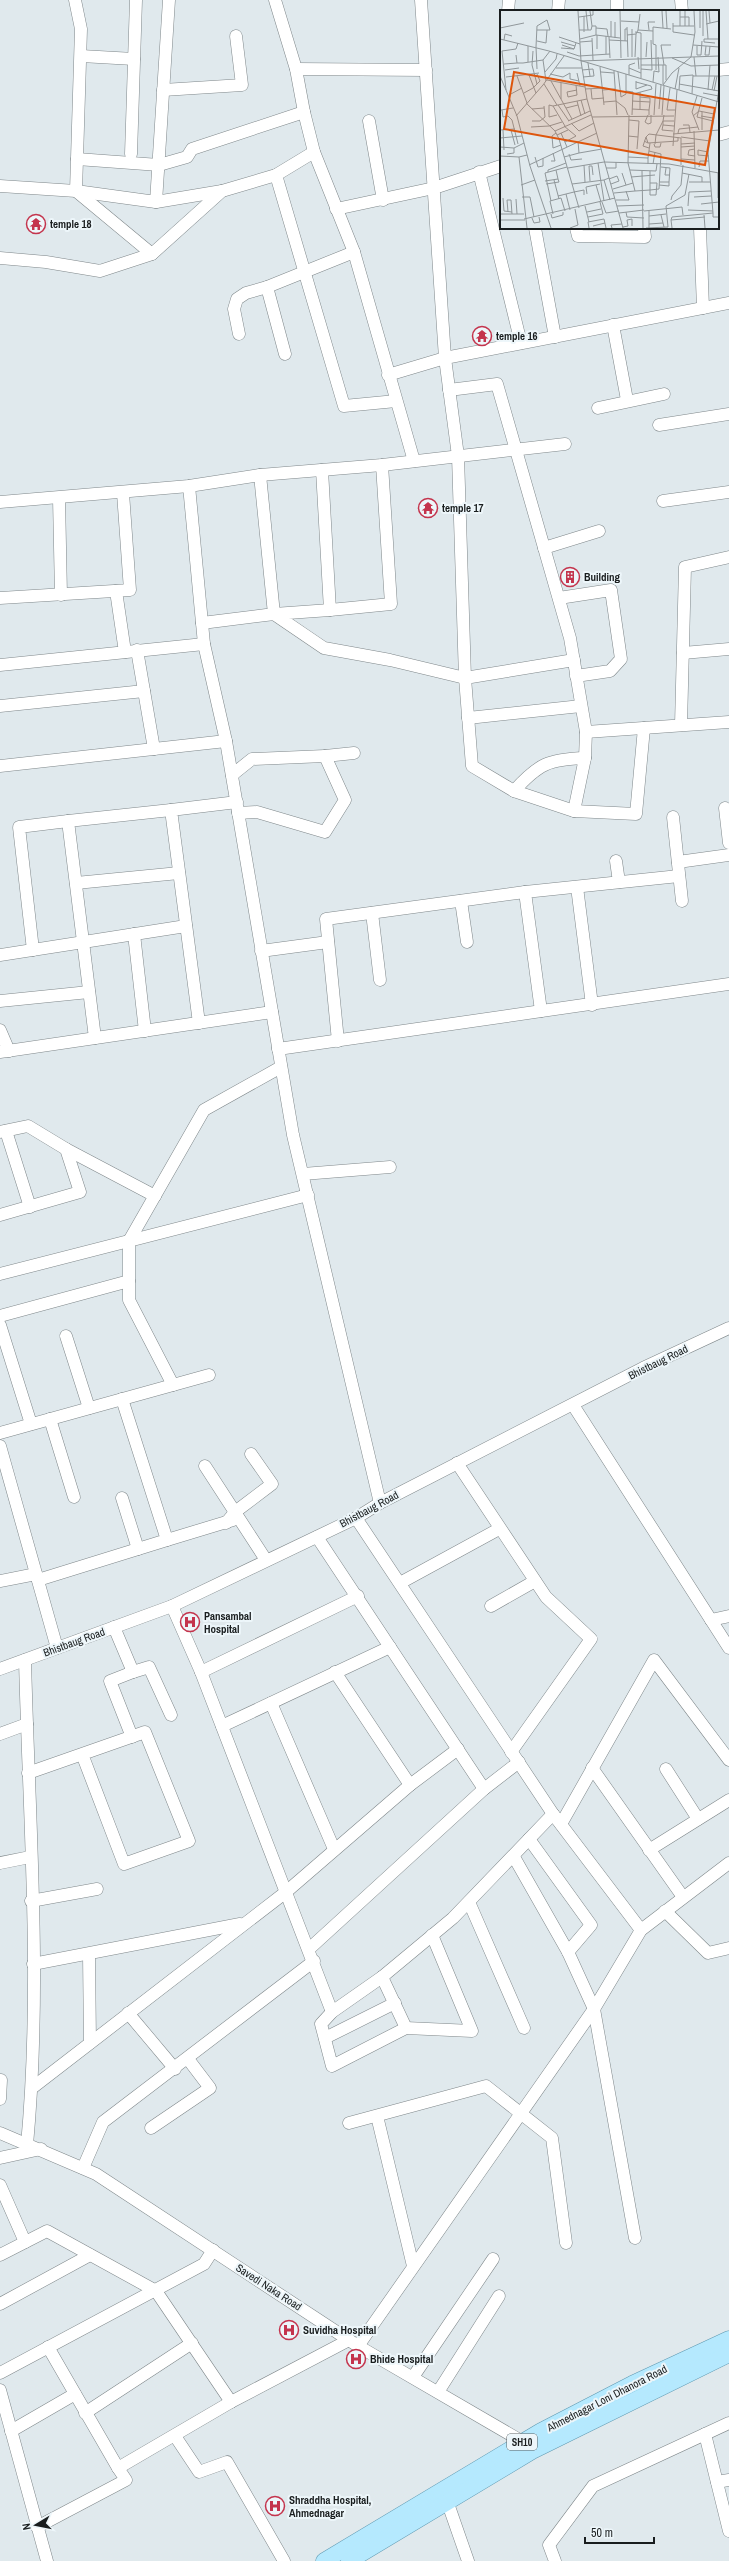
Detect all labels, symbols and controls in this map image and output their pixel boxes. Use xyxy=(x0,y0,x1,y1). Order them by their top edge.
inset map xyxy=(500,10,719,229)
temple icon: temple 18 xyxy=(25,213,47,235)
place label: temple 18 xyxy=(50,217,92,231)
temple icon: temple 16 xyxy=(471,325,493,347)
place label: temple 16 xyxy=(496,329,538,343)
temple icon: temple 17 xyxy=(417,497,439,519)
place label: temple 17 xyxy=(442,501,484,515)
building icon: Building xyxy=(559,566,581,588)
place label: Building xyxy=(584,570,621,584)
street label: Bhistbaug Road xyxy=(626,1342,690,1382)
street label: Bhistbaug Road xyxy=(337,1488,401,1530)
place label: Pansambal Hospital xyxy=(204,1609,252,1636)
hospital icon: Pansambal Hospital xyxy=(179,1611,201,1633)
street label: Bhistbaug Road xyxy=(41,1624,107,1660)
street label: Savedi Naka Road xyxy=(233,2261,305,2313)
hospital icon: Suvidha Hospital xyxy=(278,2319,300,2341)
place label: Suvidha Hospital xyxy=(303,2323,376,2337)
hospital icon: Bhide Hospital xyxy=(345,2348,367,2370)
place label: Bhide Hospital xyxy=(370,2352,433,2366)
street label: Ahmednagar Loni Dhanora Road xyxy=(544,2362,669,2435)
road number: SH10 xyxy=(507,2434,537,2450)
place label: Shraddha Hospital, Ahmednagar xyxy=(289,2493,372,2520)
hospital icon: Shraddha Hospital, Ahmednagar xyxy=(264,2495,286,2517)
north arrow xyxy=(16,2505,56,2545)
scale bar xyxy=(585,2519,654,2545)
text: N xyxy=(19,2522,34,2531)
text: 50 m xyxy=(591,2525,613,2541)

